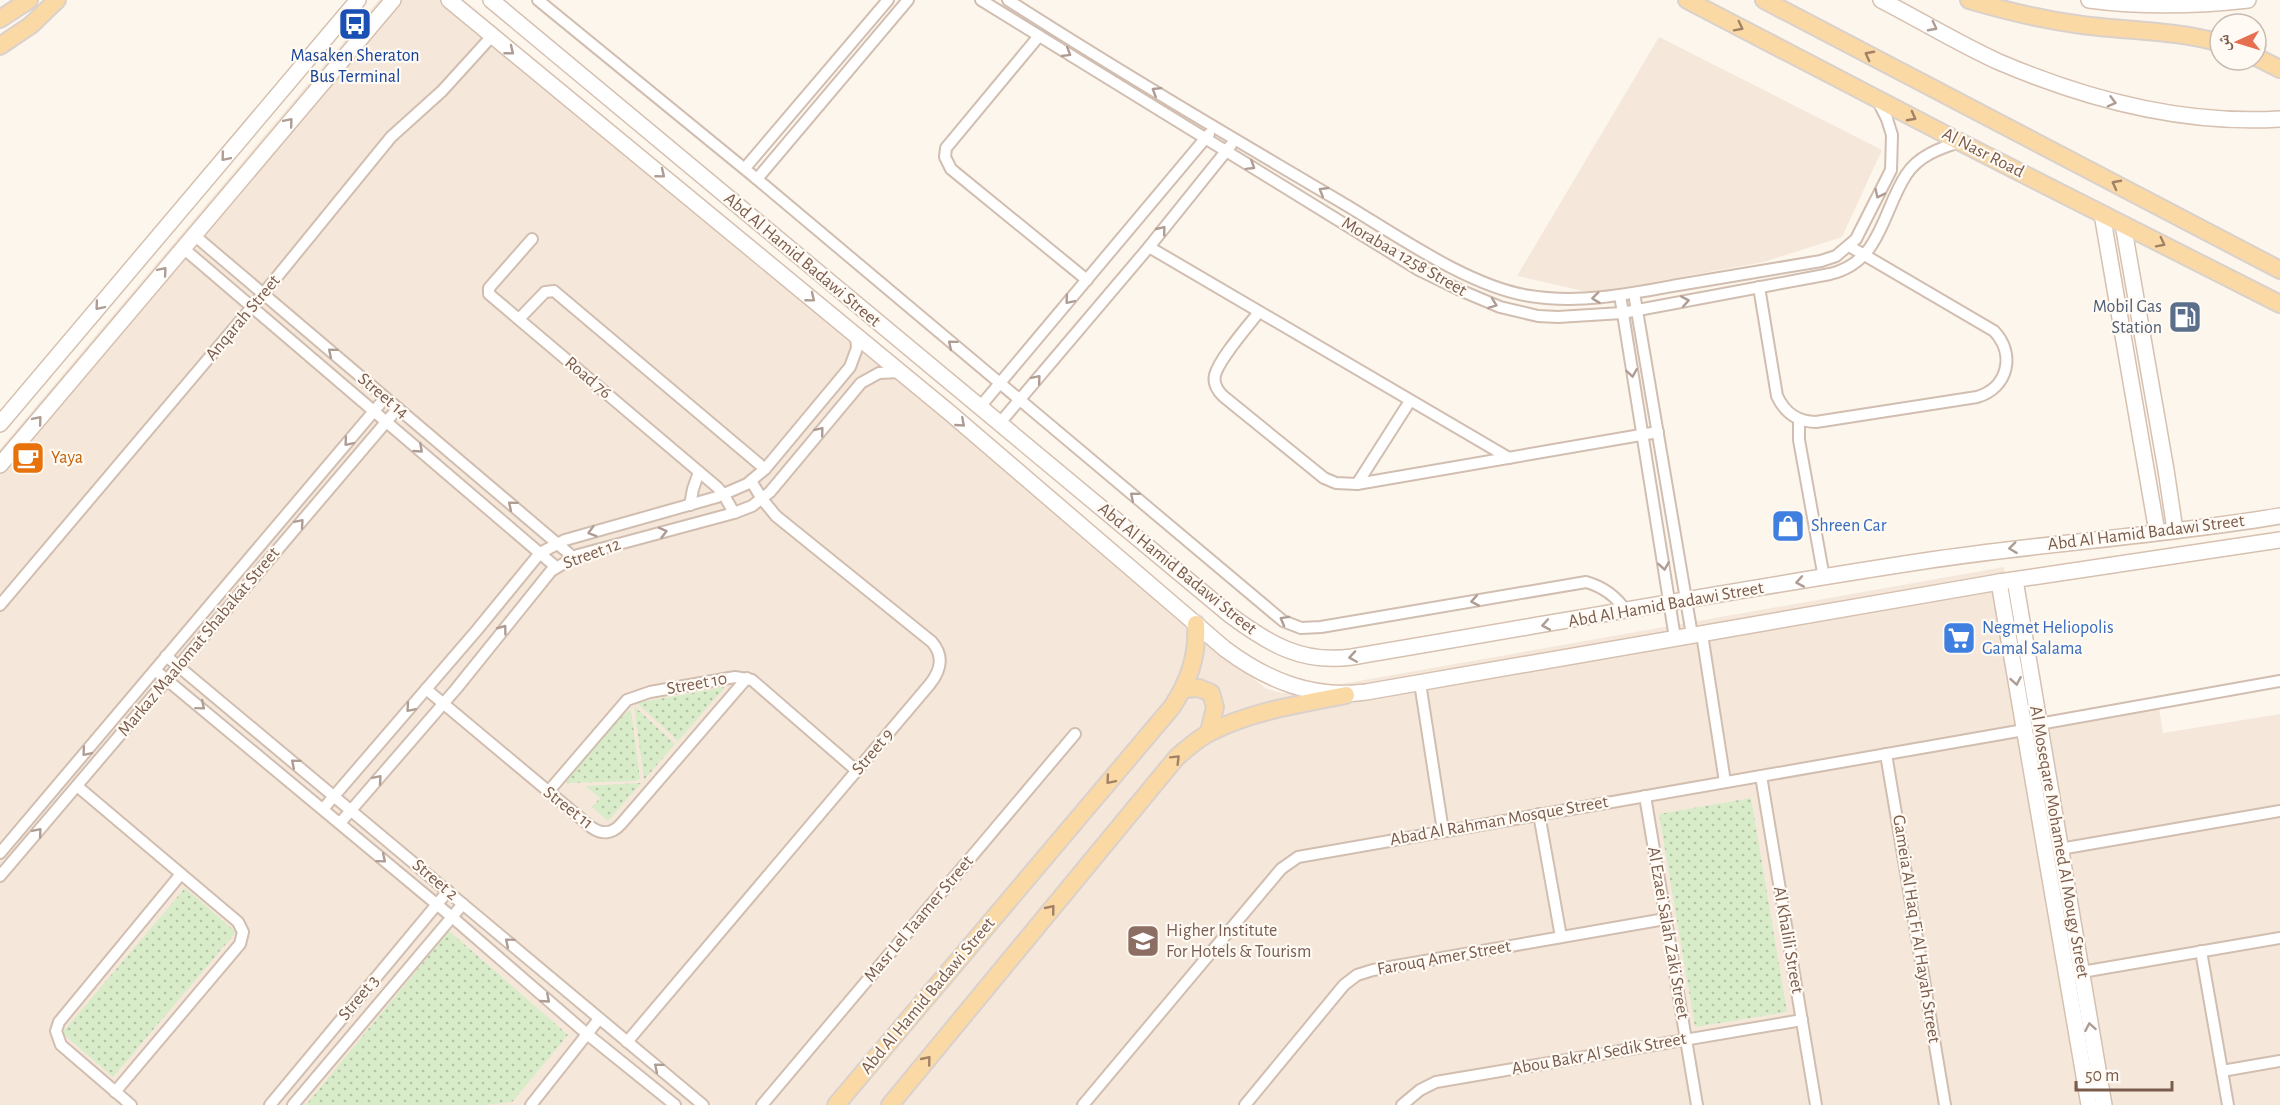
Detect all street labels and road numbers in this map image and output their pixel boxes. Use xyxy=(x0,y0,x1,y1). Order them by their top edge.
street label: Al Nasr Road xyxy=(1939,125,2027,181)
street label: Abd Al Hamid Badawi Street xyxy=(720,189,884,331)
street label: Morabaa 1258 Street xyxy=(1338,214,1470,300)
street label: Anqarah Street xyxy=(202,272,284,364)
street label: Road 76 xyxy=(561,354,615,402)
street label: Street 14 xyxy=(354,370,412,422)
street label: Abd Al Hamid Badawi Street xyxy=(1094,500,1260,638)
street label: Abd Al Hamid Badawi Street xyxy=(2047,512,2246,554)
street label: Street 12 xyxy=(561,535,623,573)
street label: Markaz Maalomat Shabakat Street xyxy=(115,544,283,740)
street label: Abd Al Hamid Badawi Street xyxy=(1567,579,1765,631)
street label: Street 10 xyxy=(665,670,729,698)
street label: Al Moseqare Mohamed Al Mougy Street xyxy=(2026,704,2092,980)
street label: Street 9 xyxy=(849,726,897,778)
street label: Street 11 xyxy=(540,783,596,833)
street label: Abad Al Rahman Mosque Street xyxy=(1388,793,1610,849)
street label: Gameia Al Haq Fi Al Hayah Street xyxy=(1889,814,1943,1045)
street label: Al Ezaei Salah Zaki Street xyxy=(1644,845,1692,1021)
street label: Masr Lel Taamer Street xyxy=(861,852,977,986)
street label: Street 2 xyxy=(409,856,461,904)
street label: Al Khalili Street xyxy=(1770,885,1806,995)
street label: Abd Al Hamid Badawi Street xyxy=(857,914,999,1078)
street label: Farouq Amer Street xyxy=(1376,937,1513,979)
street label: Street 3 xyxy=(335,972,383,1024)
street label: Abou Bakr Al Sedik Street xyxy=(1510,1030,1688,1078)

